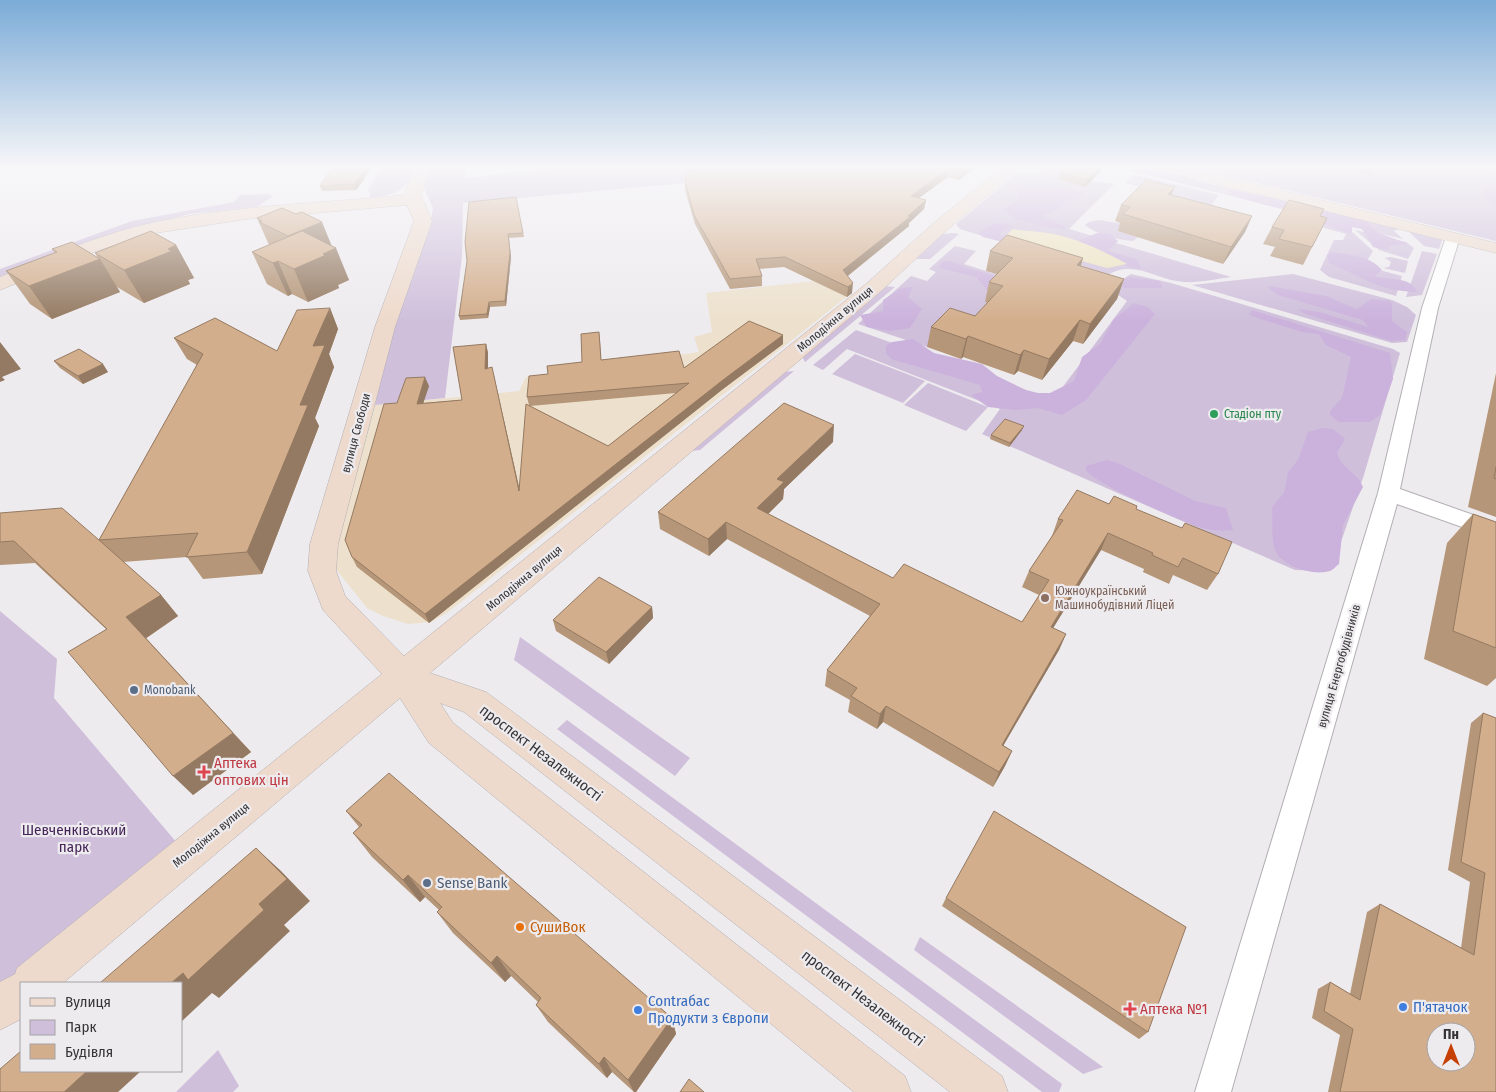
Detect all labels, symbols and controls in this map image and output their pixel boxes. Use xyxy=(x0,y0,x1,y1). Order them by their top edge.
street label: Молодіжна вулиця xyxy=(794,283,876,355)
street label: вулиця Свободи xyxy=(339,392,373,474)
place label: Стадіон пту xyxy=(1224,407,1282,421)
marker: Стадіон пту xyxy=(1208,408,1220,420)
street label: Молодіжна вулиця xyxy=(483,542,565,614)
place label: Южноукраїнський Машинобудівний Ліцей xyxy=(1055,584,1174,612)
marker: Южноукраїнський Машинобудівний Ліцей xyxy=(1039,592,1051,604)
street label: вулиця Енергобудівників xyxy=(1315,603,1363,729)
place label: Monobank xyxy=(144,683,196,697)
marker: Monobank xyxy=(128,684,140,696)
street label: проспект Незалежності xyxy=(476,701,606,805)
place label: Аптека оптових цін xyxy=(214,754,289,789)
marker: Аптека оптових цін xyxy=(198,766,210,778)
street label: Молодіжна вулиця xyxy=(170,800,252,870)
park label: Шевченківський парк xyxy=(22,821,126,856)
place label: Sense Bank xyxy=(437,874,508,892)
marker: Sense Bank xyxy=(421,877,433,889)
place label: СушиВок xyxy=(530,918,585,936)
marker: СушиВок xyxy=(514,921,526,933)
street label: проспект Незалежності xyxy=(798,946,928,1050)
legend xyxy=(20,982,182,1072)
place label: Contraбас Продукти з Європи xyxy=(648,992,769,1027)
text: Вулиця xyxy=(65,993,111,1011)
place label: П'ятачок xyxy=(1413,998,1467,1016)
place label: Аптека №1 xyxy=(1140,1000,1208,1018)
marker: П'ятачок xyxy=(1397,1001,1409,1013)
marker: Аптека №1 xyxy=(1124,1003,1136,1015)
marker: Contraбас Продукти з Європи xyxy=(632,1004,644,1016)
text: Парк xyxy=(65,1018,96,1036)
north arrow xyxy=(1426,1022,1476,1072)
text: Пн xyxy=(1443,1026,1459,1043)
text: Будівля xyxy=(65,1043,113,1061)

